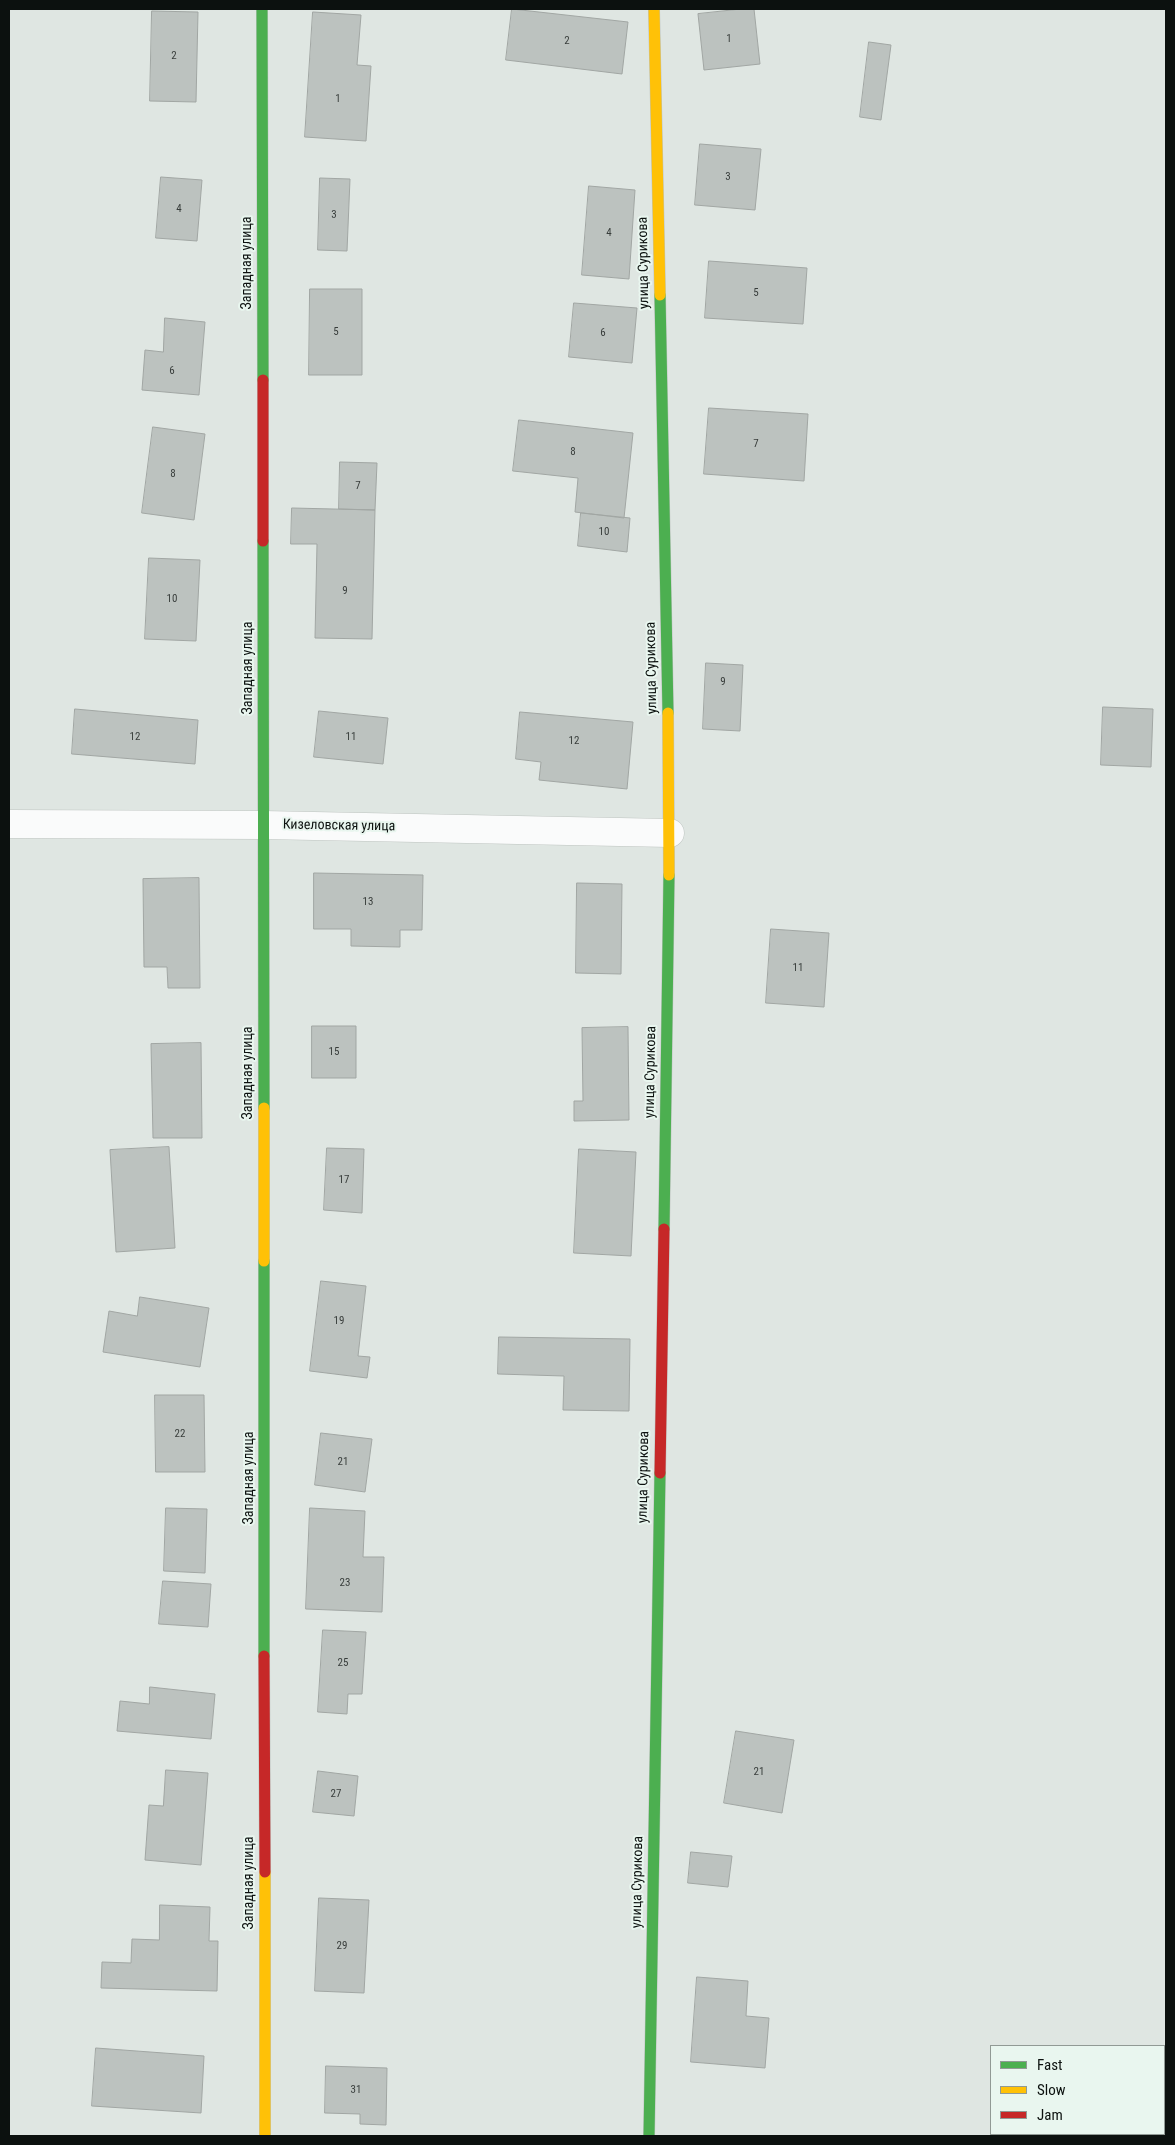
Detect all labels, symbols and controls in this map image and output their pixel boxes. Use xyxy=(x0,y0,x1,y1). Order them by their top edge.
house number: 1 xyxy=(726,32,732,46)
house number: 2 xyxy=(564,34,570,48)
house number: 2 xyxy=(171,49,177,63)
house number: 1 xyxy=(335,92,341,106)
house number: 3 xyxy=(725,170,731,184)
house number: 4 xyxy=(176,202,182,216)
house number: 3 xyxy=(331,208,337,222)
street label: Западная улица xyxy=(239,217,255,309)
street label: улица Сурикова xyxy=(635,217,653,309)
house number: 4 xyxy=(606,226,612,240)
house number: 5 xyxy=(753,286,759,300)
house number: 5 xyxy=(333,325,339,339)
house number: 6 xyxy=(600,326,606,340)
house number: 6 xyxy=(169,364,175,378)
house number: 7 xyxy=(753,437,759,451)
house number: 8 xyxy=(570,445,576,459)
house number: 8 xyxy=(170,467,176,481)
house number: 7 xyxy=(355,479,361,493)
house number: 10 xyxy=(599,525,609,539)
house number: 9 xyxy=(342,584,348,598)
house number: 10 xyxy=(167,592,177,606)
street label: Западная улица xyxy=(240,622,256,714)
street label: улица Сурикова xyxy=(643,622,661,714)
house number: 9 xyxy=(720,675,726,689)
house number: 12 xyxy=(130,730,140,744)
house number: 11 xyxy=(346,730,356,744)
house number: 12 xyxy=(569,734,579,748)
street label: Кизеловская улица xyxy=(283,817,395,835)
house number: 13 xyxy=(363,895,373,909)
house number: 11 xyxy=(793,961,803,975)
street label: улица Сурикова xyxy=(642,1026,660,1118)
street label: Западная улица xyxy=(240,1027,256,1119)
house number: 15 xyxy=(329,1045,339,1059)
house number: 17 xyxy=(339,1173,349,1187)
house number: 19 xyxy=(334,1314,344,1328)
house number: 22 xyxy=(175,1427,185,1441)
street label: улица Сурикова xyxy=(635,1431,653,1523)
street label: Западная улица xyxy=(241,1432,257,1524)
house number: 21 xyxy=(338,1455,348,1469)
house number: 23 xyxy=(340,1576,350,1590)
house number: 25 xyxy=(338,1656,348,1670)
house number: 21 xyxy=(754,1765,764,1779)
house number: 27 xyxy=(331,1787,341,1801)
street label: улица Сурикова xyxy=(629,1836,647,1928)
street label: Западная улица xyxy=(241,1837,257,1929)
house number: 29 xyxy=(337,1939,347,1953)
legend xyxy=(990,2045,1165,2135)
text: Fast xyxy=(1037,2056,1062,2074)
text: Slow xyxy=(1037,2081,1066,2099)
house number: 31 xyxy=(351,2083,361,2097)
text: Jam xyxy=(1037,2106,1063,2124)

